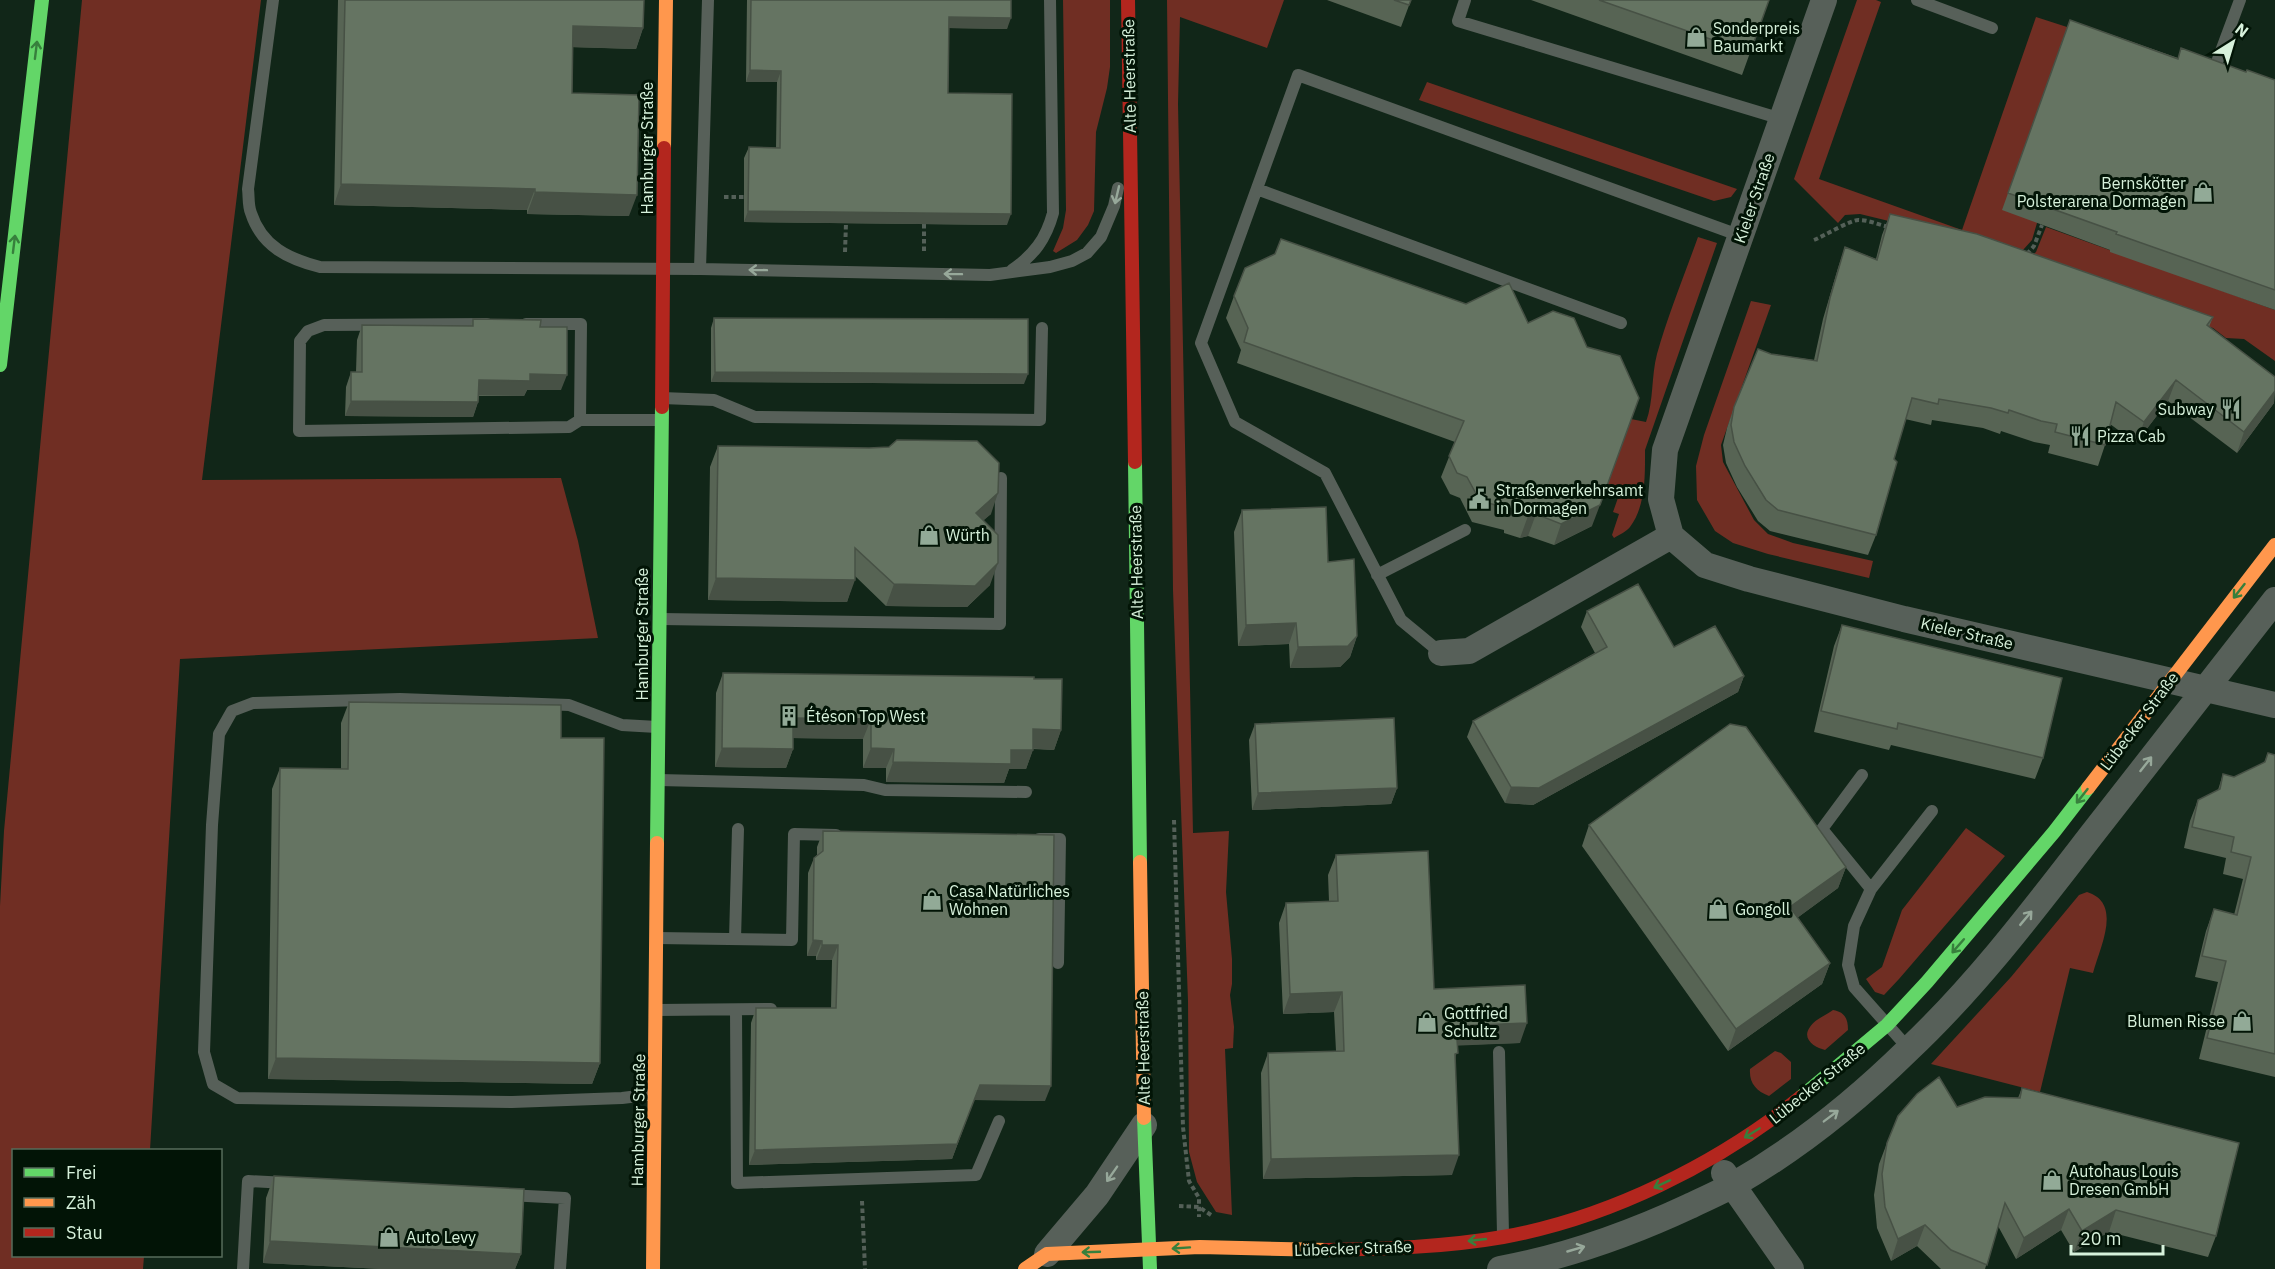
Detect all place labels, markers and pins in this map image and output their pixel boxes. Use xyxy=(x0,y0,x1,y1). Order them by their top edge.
place label: Sonderpreis Baumarkt xyxy=(1713,18,1800,56)
shop icon: Sonderpreis Baumarkt xyxy=(1684,25,1708,49)
place label: Bernskötter Polsterarena Dormagen xyxy=(2017,173,2186,211)
shop icon: Bernskötter Polsterarena Dormagen xyxy=(2191,180,2215,204)
restaurant icon: Subway xyxy=(2219,397,2243,421)
place label: Subway xyxy=(2158,399,2214,419)
restaurant icon: Pizza Cab xyxy=(2068,424,2092,448)
place label: Pizza Cab xyxy=(2097,426,2166,446)
place label: Straßenverkehrsamt in Dormagen xyxy=(1496,480,1643,518)
public building icon: Straßenverkehrsamt in Dormagen xyxy=(1467,487,1491,511)
shop icon: Würth xyxy=(917,523,941,547)
place label: Würth xyxy=(946,525,990,545)
building icon: Étéson Top West xyxy=(777,704,801,728)
place label: Étéson Top West xyxy=(806,705,926,726)
place label: Casa Natürliches Wohnen xyxy=(949,881,1070,919)
shop icon: Casa Natürliches Wohnen xyxy=(920,888,944,912)
shop icon: Gongoll xyxy=(1706,897,1730,921)
place label: Gongoll xyxy=(1735,899,1790,919)
place label: Gottfried Schultz xyxy=(1444,1003,1508,1041)
shop icon: Blumen Risse xyxy=(2230,1009,2254,1033)
shop icon: Gottfried Schultz xyxy=(1415,1010,1439,1034)
place label: Blumen Risse xyxy=(2127,1011,2225,1031)
place label: Autohaus Louis Dresen GmbH xyxy=(2069,1161,2179,1199)
shop icon: Autohaus Louis Dresen GmbH xyxy=(2040,1168,2064,1192)
shop icon: Auto Levy xyxy=(377,1225,401,1249)
place label: Auto Levy xyxy=(406,1227,476,1247)

